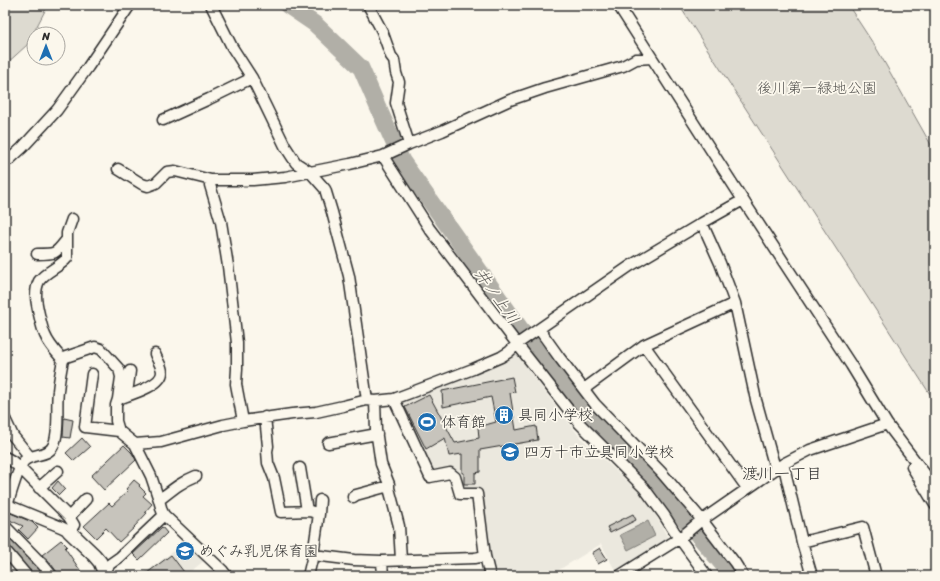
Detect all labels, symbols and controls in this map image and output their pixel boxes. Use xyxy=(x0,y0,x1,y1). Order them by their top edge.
north arrow xyxy=(26,26,66,66)
text: N xyxy=(41,27,50,46)
park label: 後川第一緑地公園 xyxy=(757,75,877,101)
water label: 井ノ上川 xyxy=(467,261,527,331)
place label: 具同小学校 xyxy=(518,402,593,428)
building icon: 具同小学校 xyxy=(493,404,515,426)
place label: 体育館 xyxy=(441,409,486,435)
sports icon: 体育館 xyxy=(416,411,438,433)
place label: 四万十市立具同小学校 xyxy=(524,439,674,465)
school or university icon: 四万十市立具同小学校 xyxy=(499,441,521,463)
district label: 渡川一丁目 xyxy=(742,459,822,488)
place label: めぐみ乳児保育園 xyxy=(199,538,318,564)
school or university icon: めぐみ乳児保育園 xyxy=(174,540,196,562)

